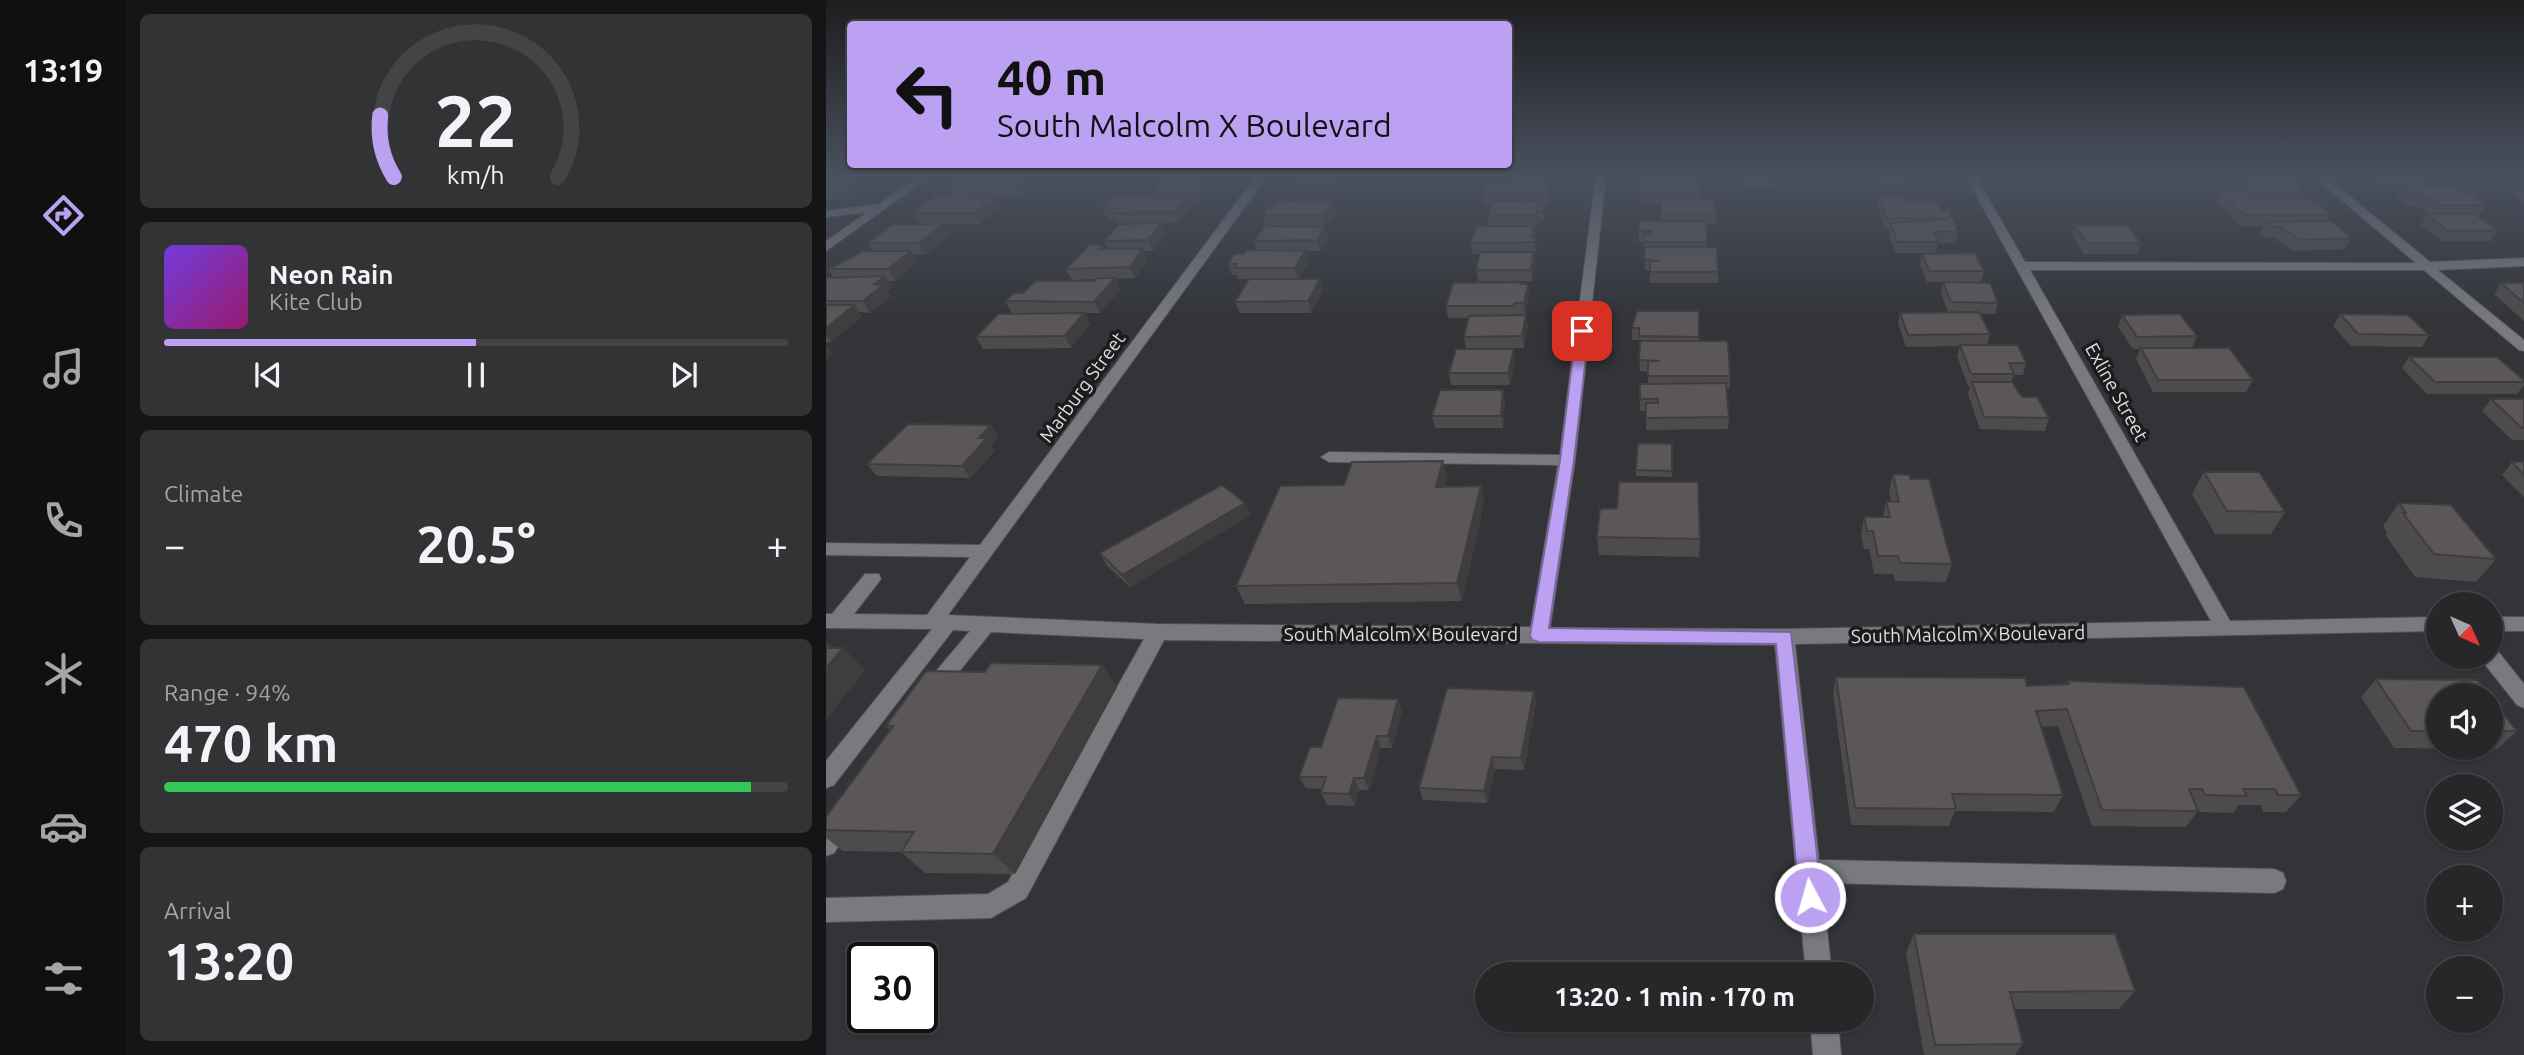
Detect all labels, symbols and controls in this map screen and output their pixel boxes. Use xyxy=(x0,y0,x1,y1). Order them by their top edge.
icon: left xyxy=(882,49,973,140)
text: 40 m xyxy=(997,49,1106,104)
text: 13:19 xyxy=(23,52,103,88)
text: 22 xyxy=(435,79,517,161)
text: South Malcolm X Boulevard xyxy=(997,107,1392,143)
text: km/h xyxy=(447,161,505,189)
icon: directions xyxy=(39,191,88,240)
text: Neon Rain xyxy=(269,260,394,289)
text: Kite Club xyxy=(269,289,363,314)
pin xyxy=(1552,301,1612,361)
icon: arrive xyxy=(1563,312,1601,350)
street label: Marburg Street xyxy=(1035,327,1130,446)
street label: Exline Street xyxy=(2081,339,2153,445)
icon: music xyxy=(39,344,88,393)
icon: previous xyxy=(249,356,287,394)
icon: pause xyxy=(457,356,495,394)
icon: next xyxy=(665,356,703,394)
text: Climate xyxy=(164,481,243,506)
icon: phone xyxy=(39,496,88,545)
text: 20.5° xyxy=(416,515,536,573)
text: − xyxy=(164,524,185,566)
text: + xyxy=(767,524,788,566)
north arrow xyxy=(2426,592,2502,668)
map controls xyxy=(2426,592,2503,1033)
street label: South Malcolm X Boulevard xyxy=(1851,621,2085,647)
street label: South Malcolm X Boulevard xyxy=(1284,623,1518,645)
icon: climate xyxy=(39,649,88,698)
text: Range · 94% xyxy=(164,680,291,705)
button: sound xyxy=(2426,683,2503,760)
text: 470 km xyxy=(164,714,338,772)
button: layers xyxy=(2426,774,2503,851)
icon: car xyxy=(39,802,88,851)
position arrow xyxy=(1773,860,1847,934)
button: + xyxy=(2426,865,2503,942)
text: Arrival xyxy=(164,898,231,923)
text: 13:20 xyxy=(164,932,294,990)
speed limit sign: 30 xyxy=(847,942,938,1033)
icon: filters xyxy=(39,954,88,1003)
button: − xyxy=(2426,956,2503,1033)
text: 13:20 · 1 min · 170 m xyxy=(1554,982,1795,1011)

